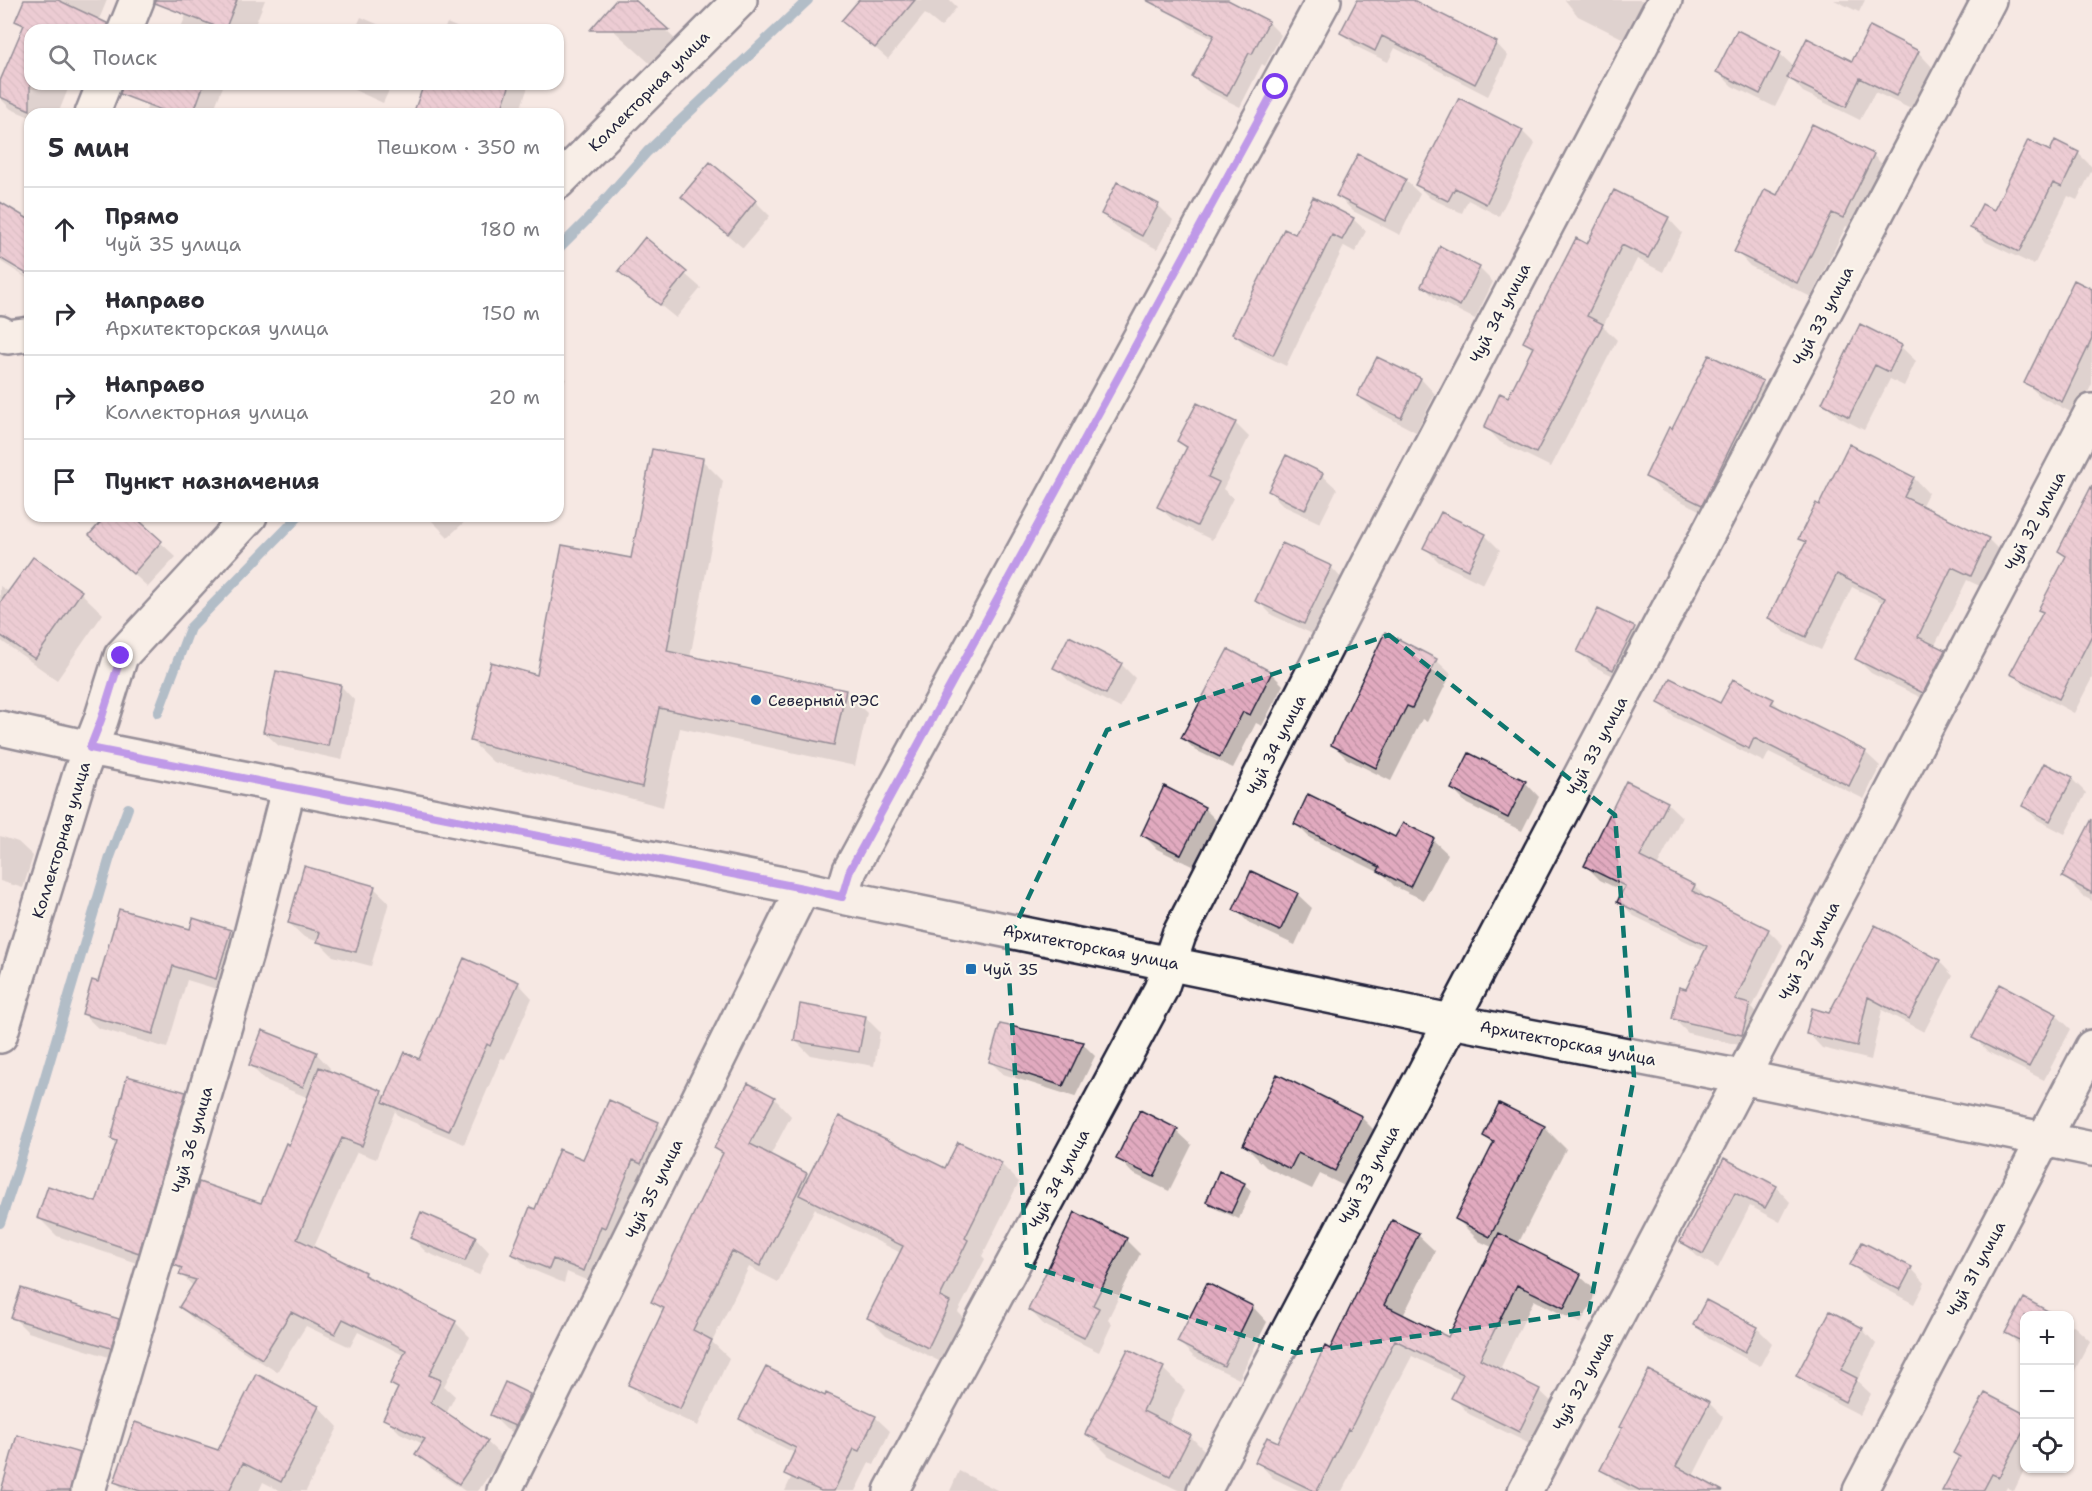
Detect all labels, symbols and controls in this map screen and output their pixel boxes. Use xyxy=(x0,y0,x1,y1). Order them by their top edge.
search box xyxy=(24,24,564,90)
street label: Коллекторная улица xyxy=(584,26,714,156)
icon: search xyxy=(45,41,78,74)
text: Поиск xyxy=(93,43,157,72)
route start xyxy=(1262,73,1288,99)
text: 5 мин xyxy=(48,130,129,165)
text: Пешком · 350 m xyxy=(377,134,540,160)
text: Прямо xyxy=(105,202,179,231)
icon: ahead xyxy=(48,213,81,246)
text: 180 m xyxy=(480,216,540,242)
text: Чуй 35 улица xyxy=(105,231,241,257)
street label: Чуй 34 улица xyxy=(1465,259,1535,367)
street label: Чуй 33 улица xyxy=(1788,263,1858,369)
text: Направо xyxy=(105,286,205,315)
icon: right xyxy=(48,297,81,330)
text: 150 m xyxy=(482,300,540,326)
text: Архитекторская улица xyxy=(105,315,328,341)
text: Направо xyxy=(105,370,205,399)
icon: right xyxy=(48,381,81,414)
text: 20 m xyxy=(489,384,540,410)
text: Коллекторная улица xyxy=(105,399,308,425)
icon: arrive xyxy=(48,465,81,498)
text: Пункт назначения xyxy=(105,467,319,496)
street label: Чуй 32 улица xyxy=(2000,468,2070,574)
route end xyxy=(107,642,133,668)
place label: Северный РЭС xyxy=(768,690,879,711)
street label: Чуй 34 улица xyxy=(1242,691,1310,799)
marker: Северный РЭС xyxy=(749,693,763,707)
street label: Чуй 33 улица xyxy=(1562,693,1632,799)
street label: Коллекторная улица xyxy=(27,759,95,921)
street label: Чуй 32 улица xyxy=(1774,898,1844,1004)
street label: Архитекторская улица xyxy=(1001,920,1181,974)
place label: Чуй 35 xyxy=(983,959,1038,980)
marker: Чуй 35 xyxy=(964,962,978,976)
street label: Архитекторская улица xyxy=(1478,1016,1658,1070)
street label: Чуй 36 улица xyxy=(167,1084,217,1196)
street label: Чуй 33 улица xyxy=(1334,1122,1404,1228)
street label: Чуй 34 улица xyxy=(1024,1125,1094,1233)
street label: Чуй 35 улица xyxy=(621,1135,687,1243)
street label: Чуй 31 улица xyxy=(1942,1218,2010,1320)
map controls xyxy=(2020,1311,2074,1473)
button: + xyxy=(2020,1311,2074,1365)
street label: Чуй 32 улица xyxy=(1548,1328,1618,1434)
button: − xyxy=(2020,1365,2074,1419)
button: locate xyxy=(2020,1419,2074,1473)

